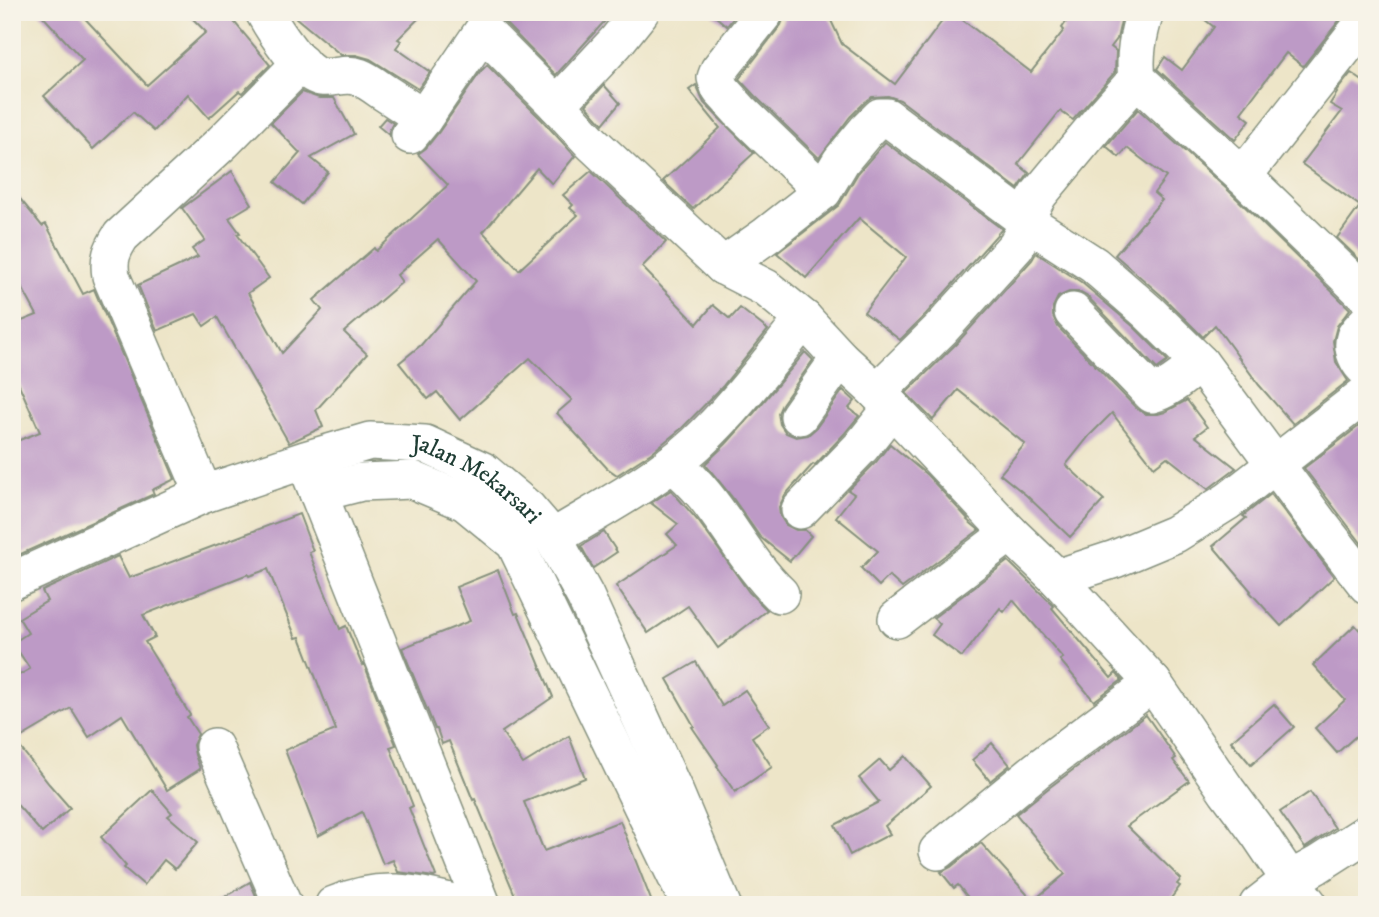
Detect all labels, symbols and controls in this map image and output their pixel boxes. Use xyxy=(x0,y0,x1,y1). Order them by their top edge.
street label: Jalan Mekarsari xyxy=(409,429,548,530)

